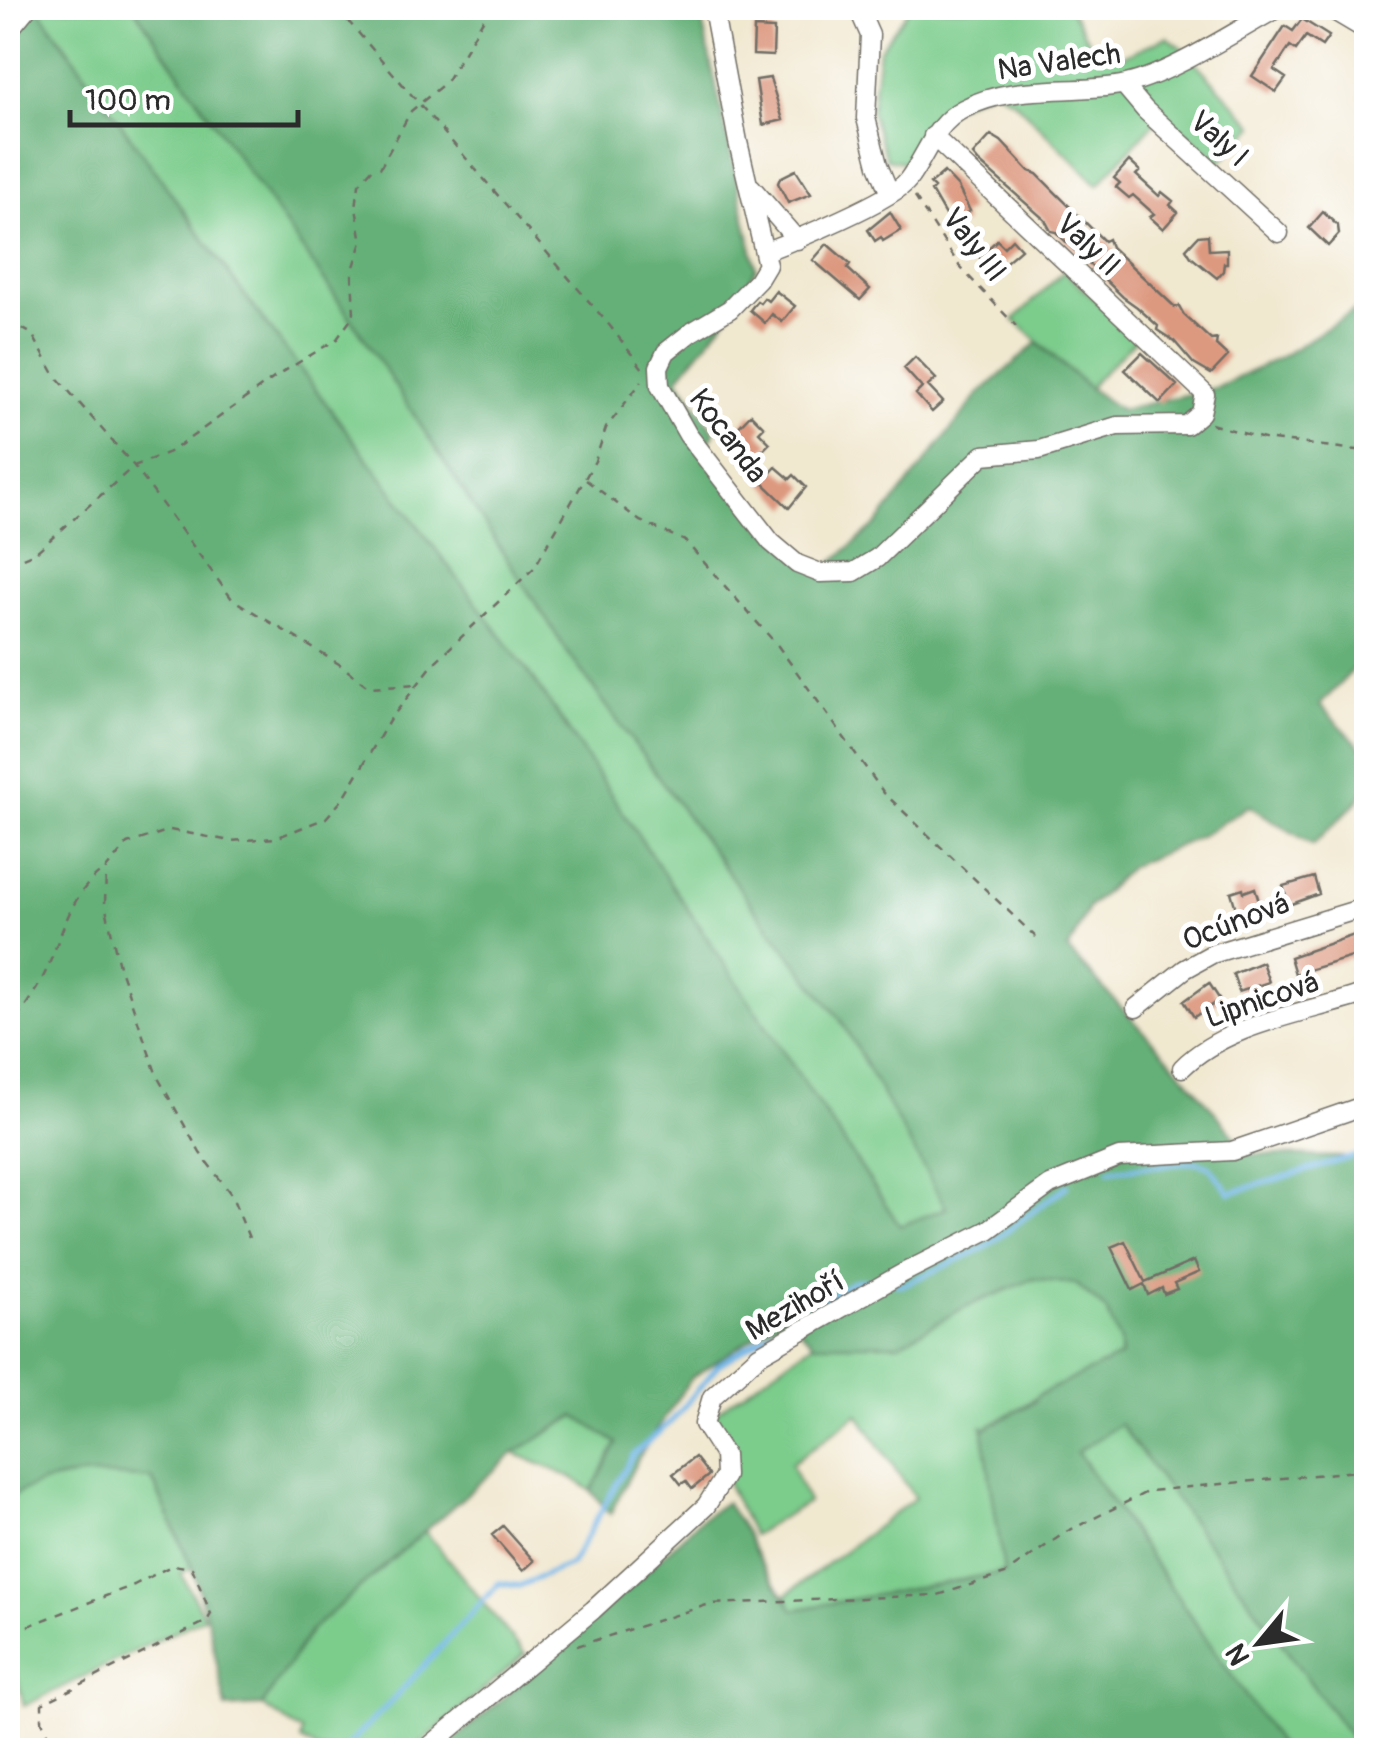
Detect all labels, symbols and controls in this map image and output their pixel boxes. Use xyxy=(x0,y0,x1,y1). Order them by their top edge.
street label: Na Valech xyxy=(995,35,1123,89)
scale bar xyxy=(70,65,298,127)
text: 100 m xyxy=(85,82,171,119)
street label: Valy I xyxy=(1182,103,1256,175)
street label: Valy III xyxy=(934,201,1014,289)
street label: Valy II xyxy=(1048,206,1128,284)
street label: Kocanda xyxy=(681,382,775,490)
street label: Ocúnová xyxy=(1178,885,1294,959)
street label: Lipnicová xyxy=(1200,963,1324,1037)
street label: Mezihoří xyxy=(739,1263,851,1349)
north arrow xyxy=(1209,1593,1309,1693)
text: N xyxy=(1219,1638,1258,1671)

